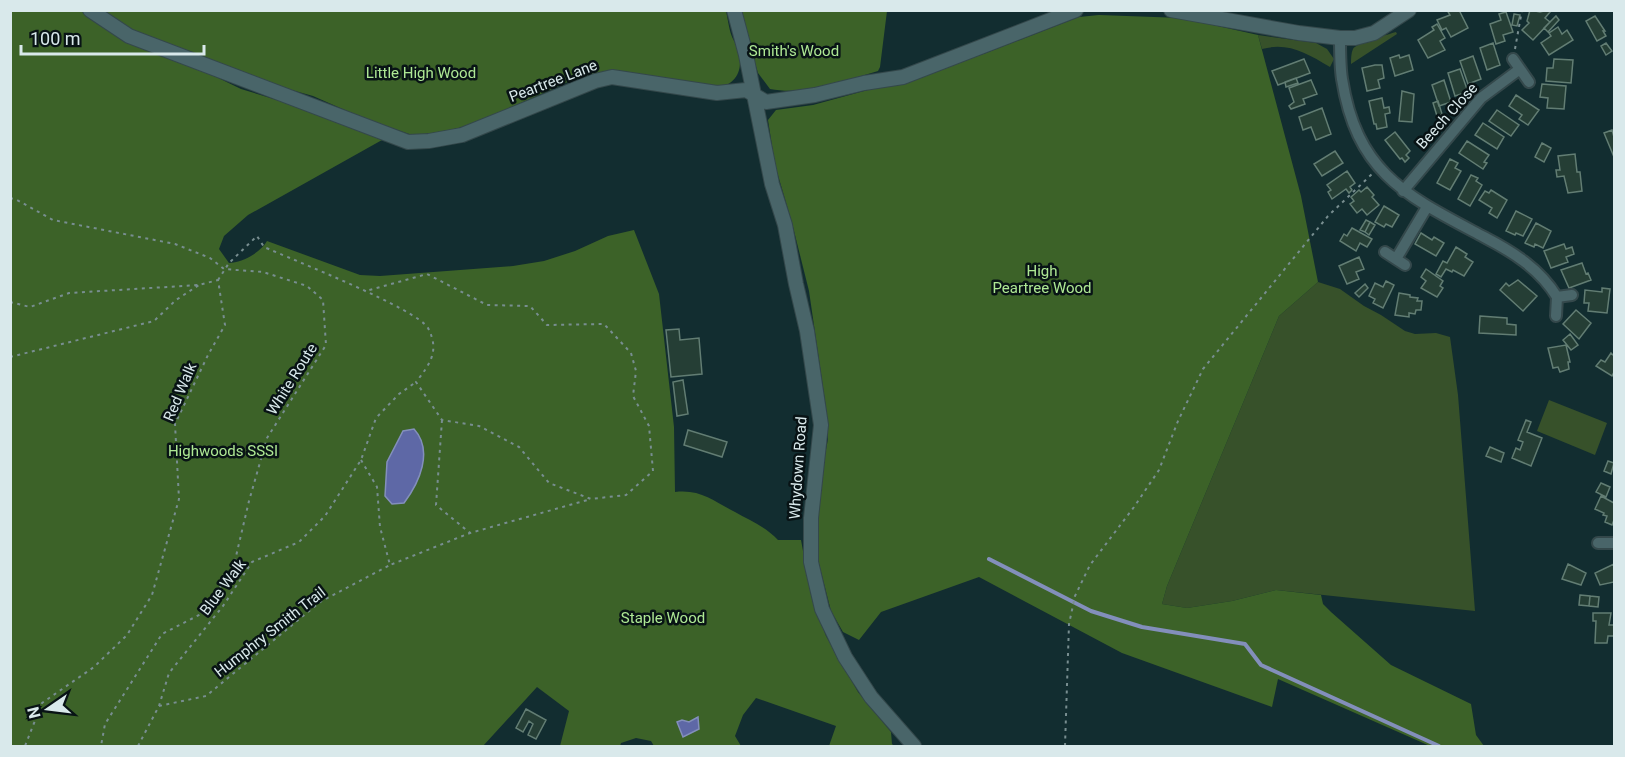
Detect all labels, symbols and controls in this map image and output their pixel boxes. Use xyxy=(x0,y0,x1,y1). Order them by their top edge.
scale bar xyxy=(21,18,204,56)
text: 100 m xyxy=(30,28,81,49)
park label: Smith's Wood xyxy=(749,42,839,60)
street label: Peartree Lane xyxy=(506,56,600,106)
park label: Little High Wood xyxy=(366,64,476,82)
street label: Beech Close xyxy=(1413,79,1481,153)
park label: High Peartree Wood xyxy=(992,262,1092,297)
street label: White Route xyxy=(263,340,321,418)
street label: Red Walk xyxy=(160,360,201,424)
street label: Whydown Road xyxy=(785,416,811,520)
park label: Highwoods SSSI xyxy=(168,442,278,460)
street label: Blue Walk xyxy=(196,555,250,619)
street label: Humphry Smith Trail xyxy=(211,583,329,681)
park label: Staple Wood xyxy=(621,609,705,627)
north arrow xyxy=(18,679,78,739)
text: N xyxy=(23,705,45,720)

